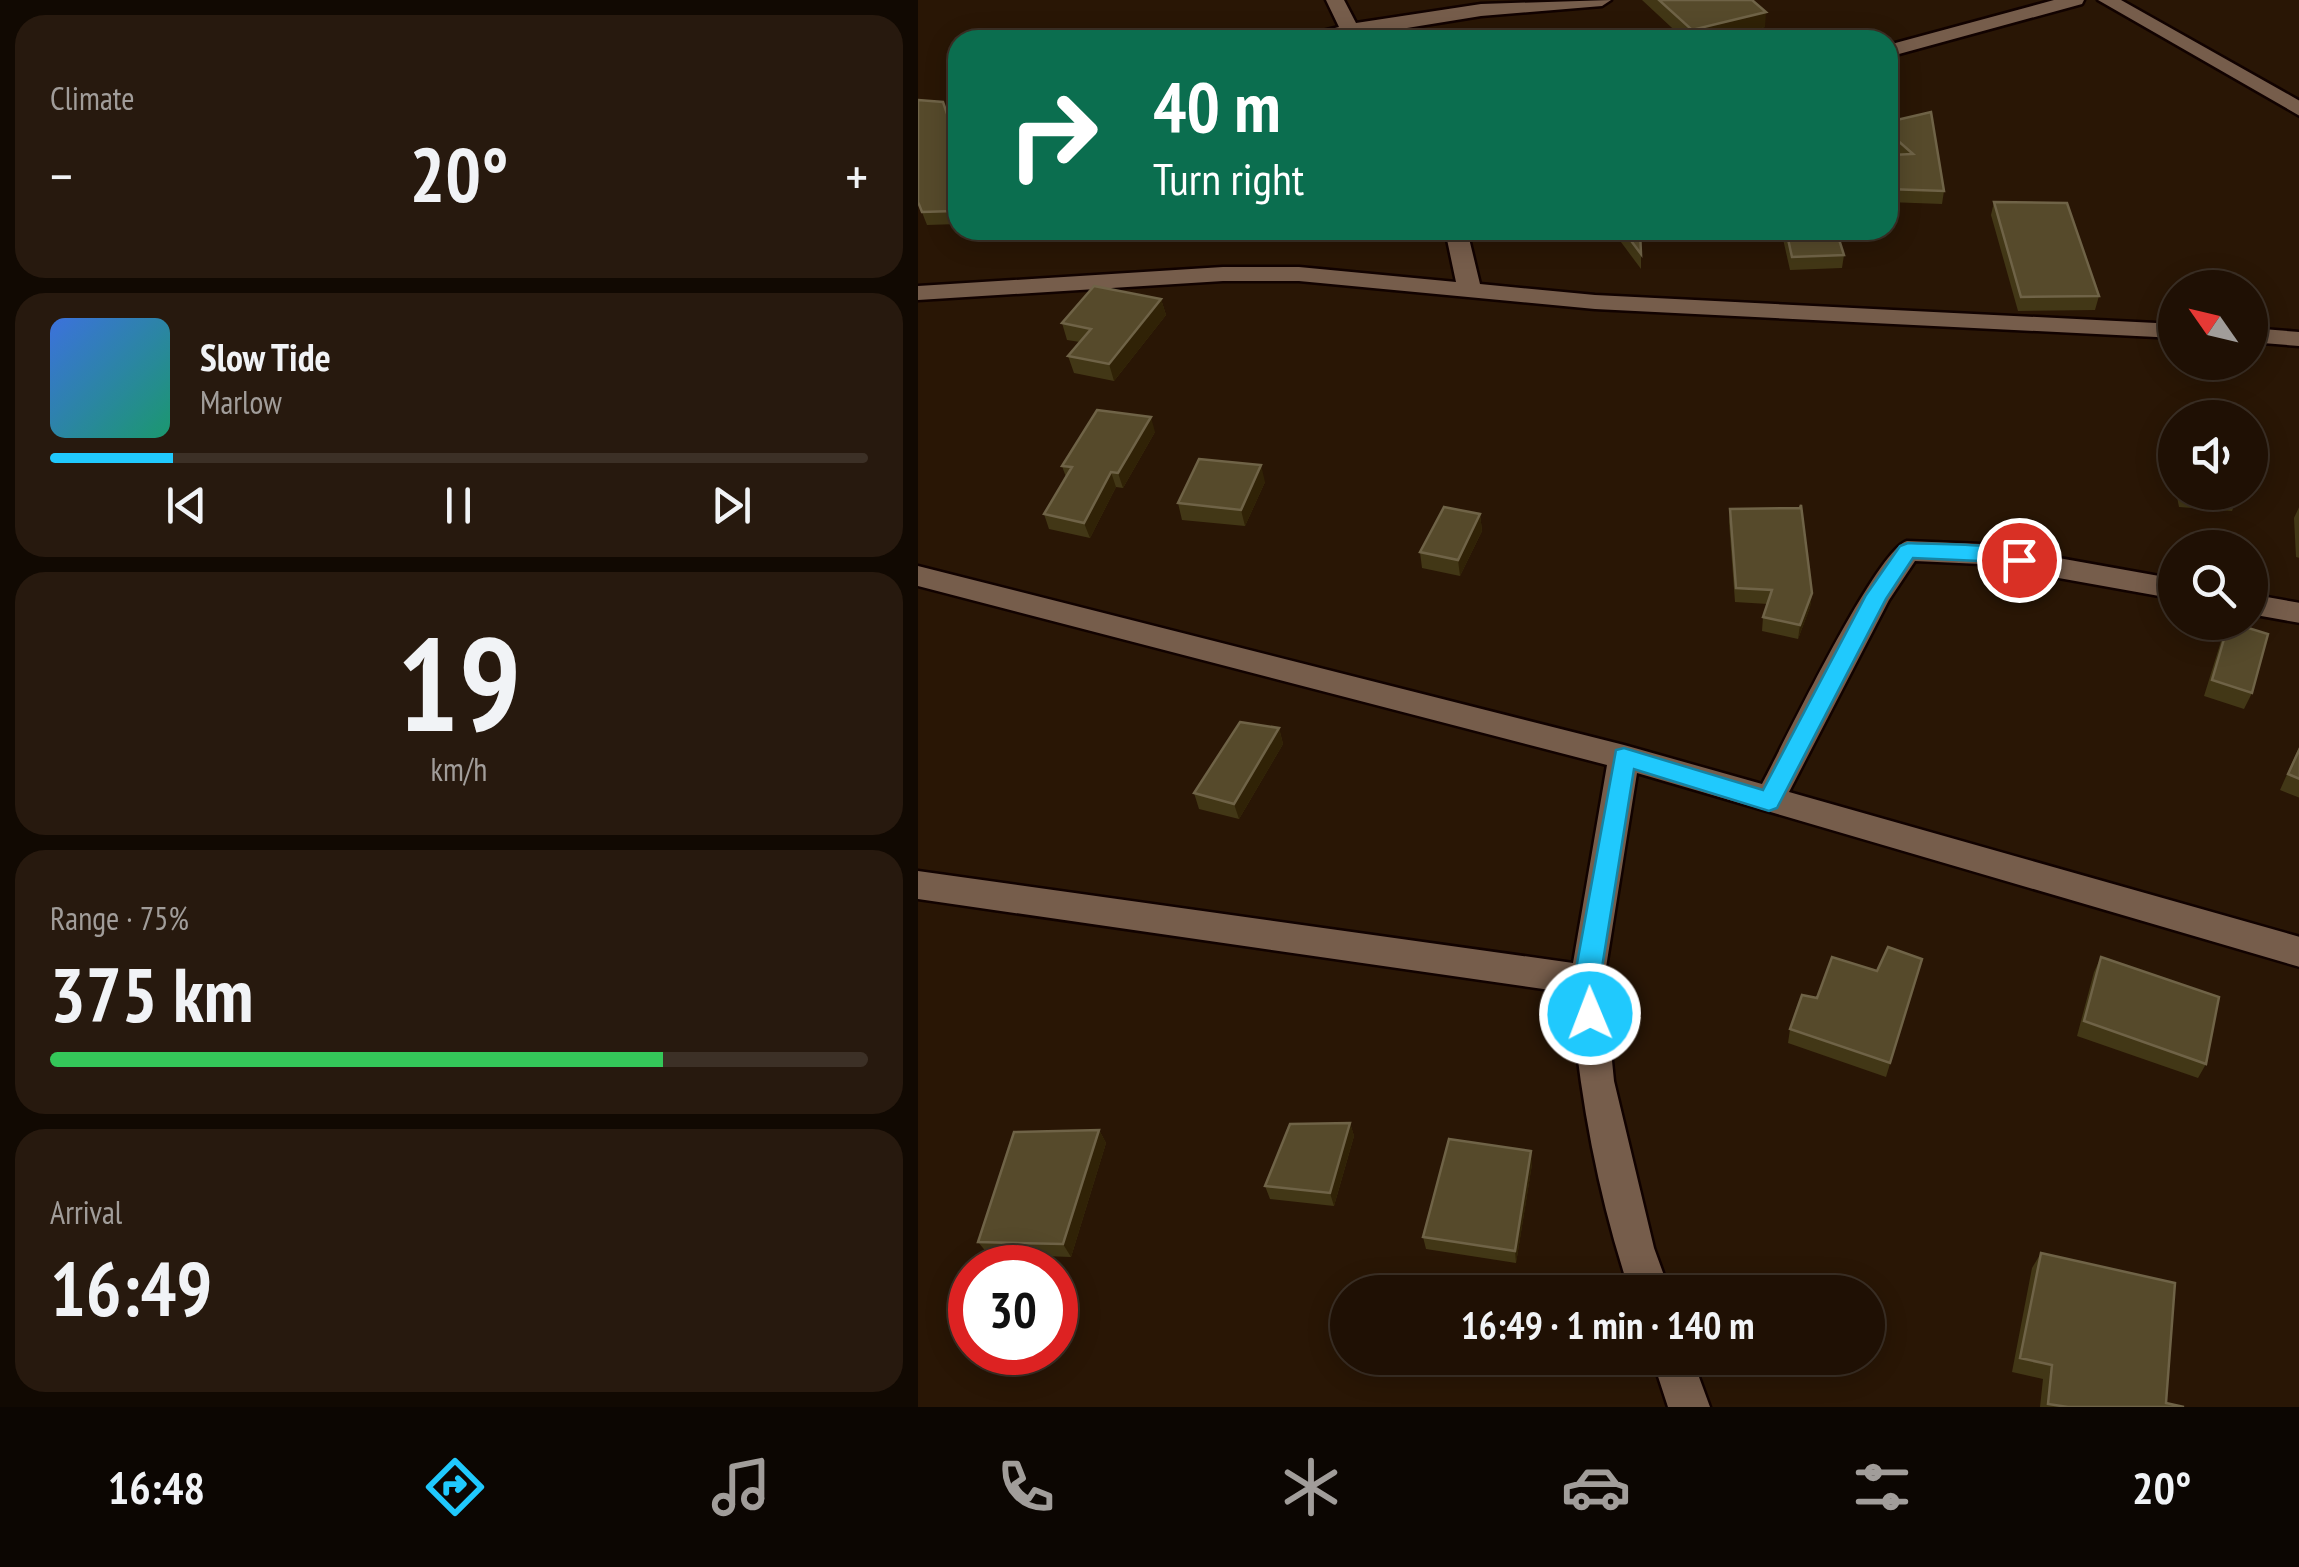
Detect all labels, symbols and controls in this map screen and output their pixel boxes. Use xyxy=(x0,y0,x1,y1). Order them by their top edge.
text: 40 m xyxy=(1153,61,1281,151)
icon: right xyxy=(988,70,1118,200)
text: Climate xyxy=(50,77,134,119)
text: 20° xyxy=(409,126,509,223)
text: − xyxy=(50,140,73,211)
text: + xyxy=(845,140,868,211)
text: Turn right xyxy=(1153,149,1304,207)
north arrow xyxy=(2158,270,2268,380)
map controls xyxy=(2158,270,2268,640)
text: Slow Tide xyxy=(200,332,331,381)
text: Marlow xyxy=(200,381,282,423)
button: sound xyxy=(2158,400,2268,510)
icon: previous xyxy=(159,478,214,533)
icon: pause xyxy=(431,478,486,533)
icon: next xyxy=(704,478,759,533)
pin xyxy=(1977,518,2062,603)
button: search xyxy=(2158,530,2268,640)
icon: arrive xyxy=(1992,533,2047,588)
text: 19 xyxy=(397,599,521,767)
text: km/h xyxy=(431,748,487,790)
text: Range · 75% xyxy=(50,897,189,939)
text: 375 km xyxy=(50,946,254,1043)
position arrow xyxy=(1538,962,1642,1066)
text: Arrival xyxy=(50,1191,122,1233)
text: 16:49 xyxy=(50,1240,212,1337)
speed limit sign: 30 xyxy=(948,1245,1078,1375)
text: 16:49 · 1 min · 140 m xyxy=(1461,1300,1754,1349)
icon: directions xyxy=(420,1452,490,1522)
icon: music xyxy=(706,1452,776,1522)
icon: phone xyxy=(991,1452,1061,1522)
icon: climate xyxy=(1276,1452,1346,1522)
icon: car xyxy=(1561,1452,1631,1522)
icon: filters xyxy=(1847,1452,1917,1522)
text: 16:48 xyxy=(108,1458,205,1516)
text: 20° xyxy=(2132,1458,2191,1516)

